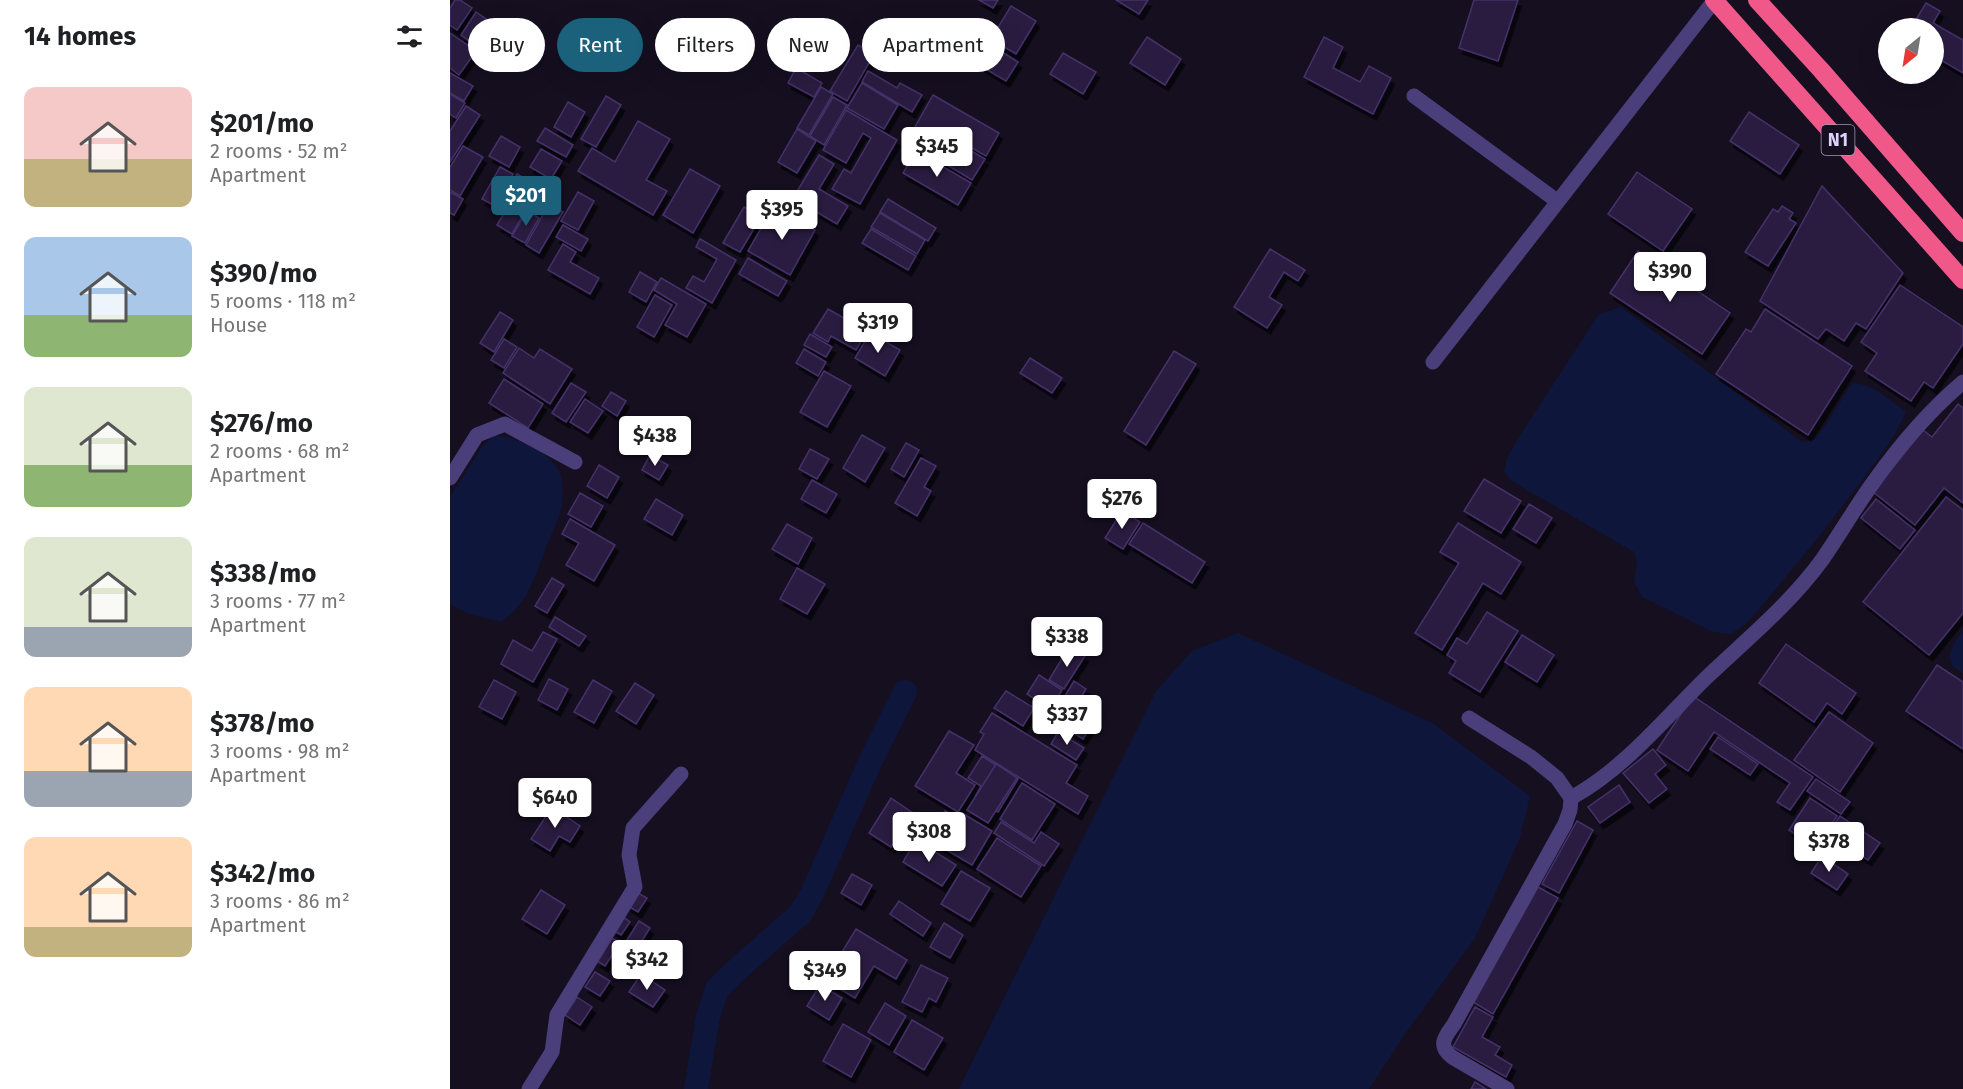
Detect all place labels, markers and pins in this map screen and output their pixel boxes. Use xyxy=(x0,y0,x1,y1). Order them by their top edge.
pin: $345 xyxy=(901,127,973,178)
pin: $201 xyxy=(490,176,562,227)
pin: $395 xyxy=(746,190,818,241)
pin: $390 xyxy=(1634,252,1706,303)
pin: $319 xyxy=(842,303,914,354)
pin: $438 xyxy=(619,416,691,467)
pin: $276 xyxy=(1086,479,1158,530)
pin: $338 xyxy=(1031,617,1103,668)
pin: $337 xyxy=(1031,695,1103,746)
pin: $640 xyxy=(519,778,591,829)
pin: $308 xyxy=(893,812,965,863)
pin: $378 xyxy=(1793,822,1865,873)
pin: $342 xyxy=(611,940,683,991)
pin: $349 xyxy=(789,951,861,1002)

